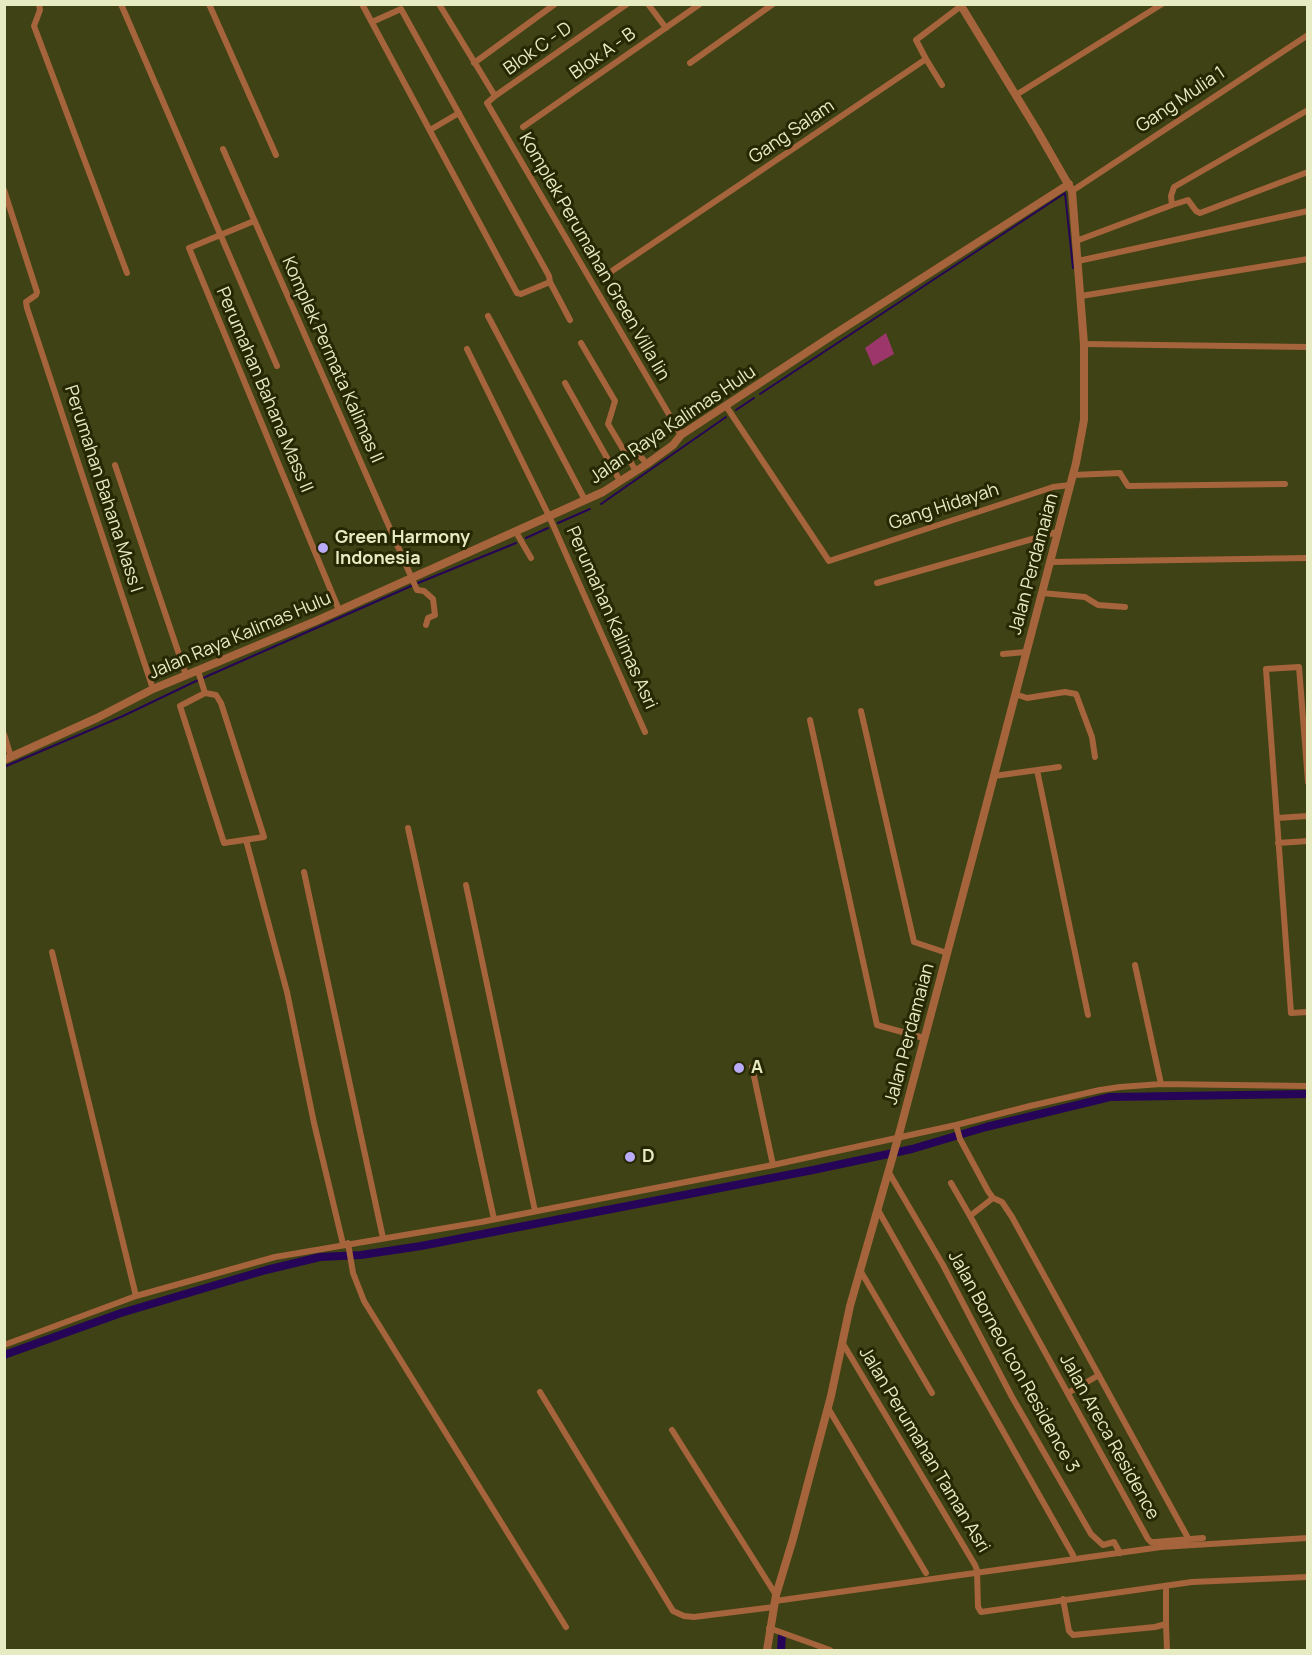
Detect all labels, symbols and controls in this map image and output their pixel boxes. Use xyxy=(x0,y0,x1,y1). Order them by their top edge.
street label: Blok C - D xyxy=(500,18,576,80)
street label: Blok A - B xyxy=(566,23,640,85)
street label: Gang Mulia 1 xyxy=(1132,62,1230,138)
street label: Gang Salam xyxy=(745,96,839,168)
street label: Komplek Perumahan Green Villa Iin xyxy=(514,129,674,385)
street label: Komplek Permata Kalimas II xyxy=(277,254,387,466)
street label: Perumahan Bahana Mass II xyxy=(211,284,317,496)
street label: Jalan Raya Kalimas Hulu xyxy=(586,361,760,489)
street label: Perumahan Bahana Mass I xyxy=(59,383,147,595)
street label: Gang Hidayah xyxy=(886,479,1002,535)
street label: Jalan Perdamaian xyxy=(1005,491,1063,637)
street label: Perumahan Kalimas Asri xyxy=(561,523,661,713)
place label: Green Harmony Indonesia xyxy=(335,527,470,570)
marker: Green Harmony Indonesia xyxy=(316,541,330,555)
street label: Jalan Raya Kalimas Hulu xyxy=(146,588,334,684)
street label: Jalan Perdamaian xyxy=(881,961,939,1107)
place label: A xyxy=(751,1057,763,1079)
marker: A xyxy=(732,1061,746,1075)
place label: D xyxy=(642,1146,655,1168)
marker: D xyxy=(623,1150,637,1164)
street label: Jalan Borneo Icon Residence 3 xyxy=(943,1247,1083,1477)
street label: Jalan Perumahan Taman Asri xyxy=(854,1343,994,1557)
street label: Jalan Areca Residence xyxy=(1055,1350,1163,1524)

